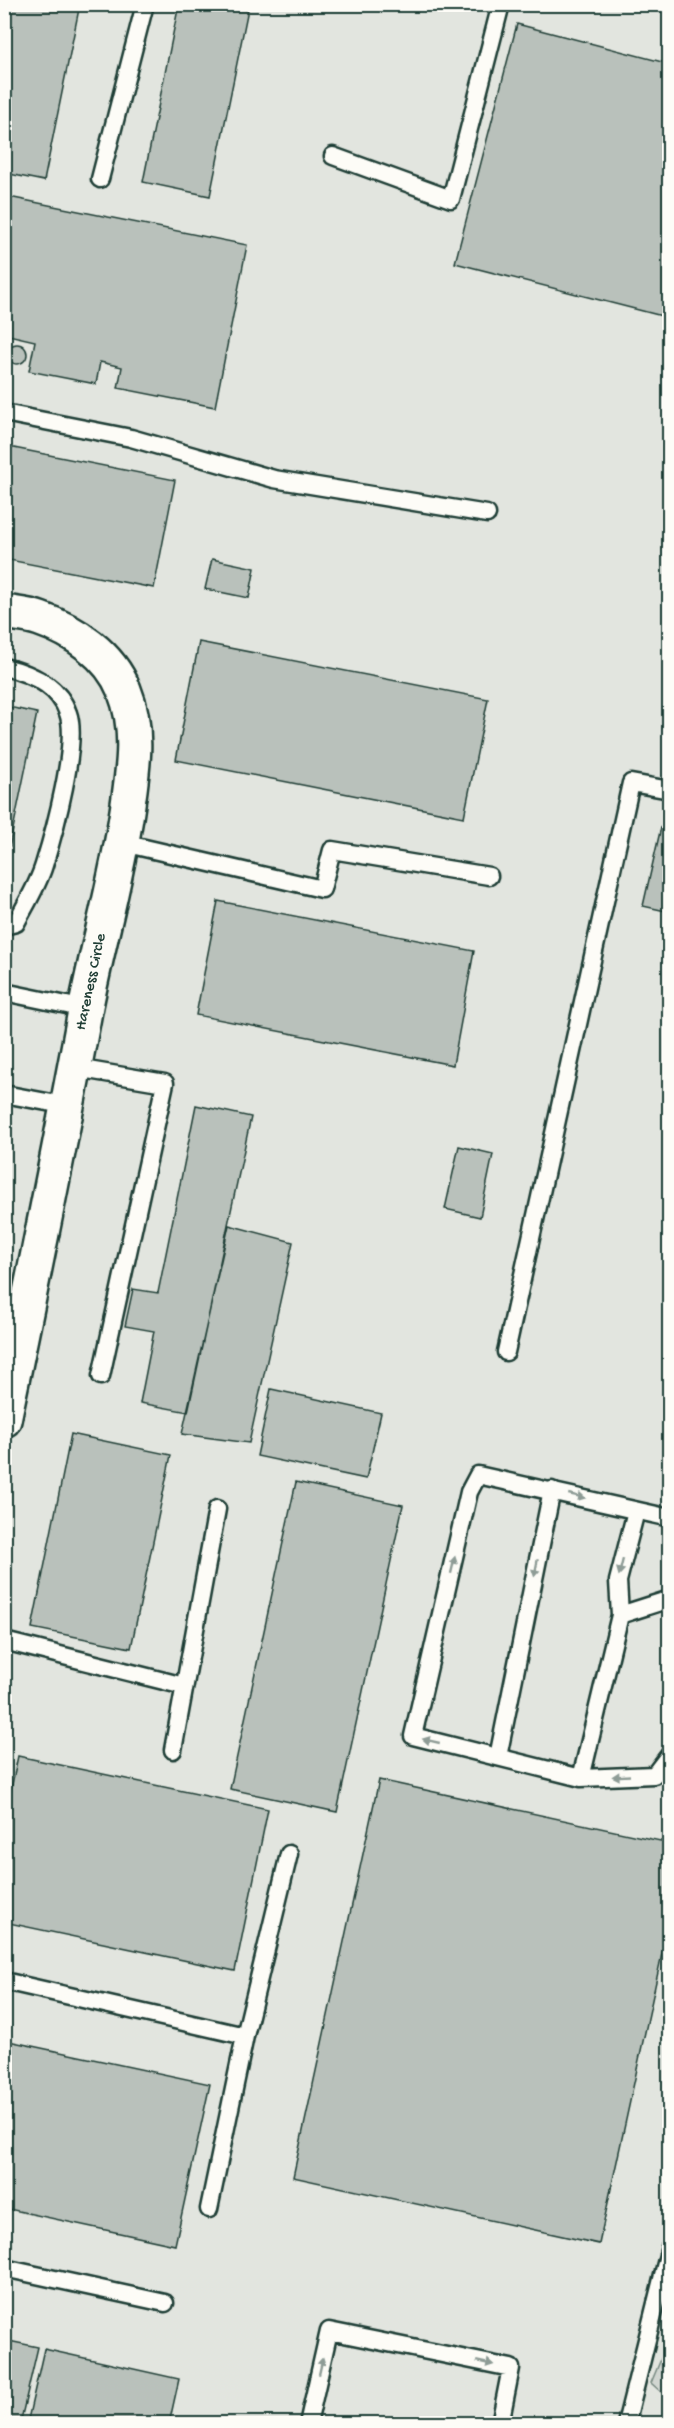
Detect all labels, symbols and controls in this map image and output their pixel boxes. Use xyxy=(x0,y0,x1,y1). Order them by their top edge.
street label: Hareness Circle xyxy=(72,931,112,1032)
one-way arrow xyxy=(568,1492,586,1502)
one-way arrow xyxy=(448,1555,458,1574)
one-way arrow xyxy=(616,1558,626,1576)
one-way arrow xyxy=(531,1559,540,1578)
one-way arrow xyxy=(422,1735,440,1745)
one-way arrow xyxy=(612,1772,631,1781)
one-way arrow xyxy=(317,2357,326,2376)
one-way arrow xyxy=(475,2359,494,2368)

